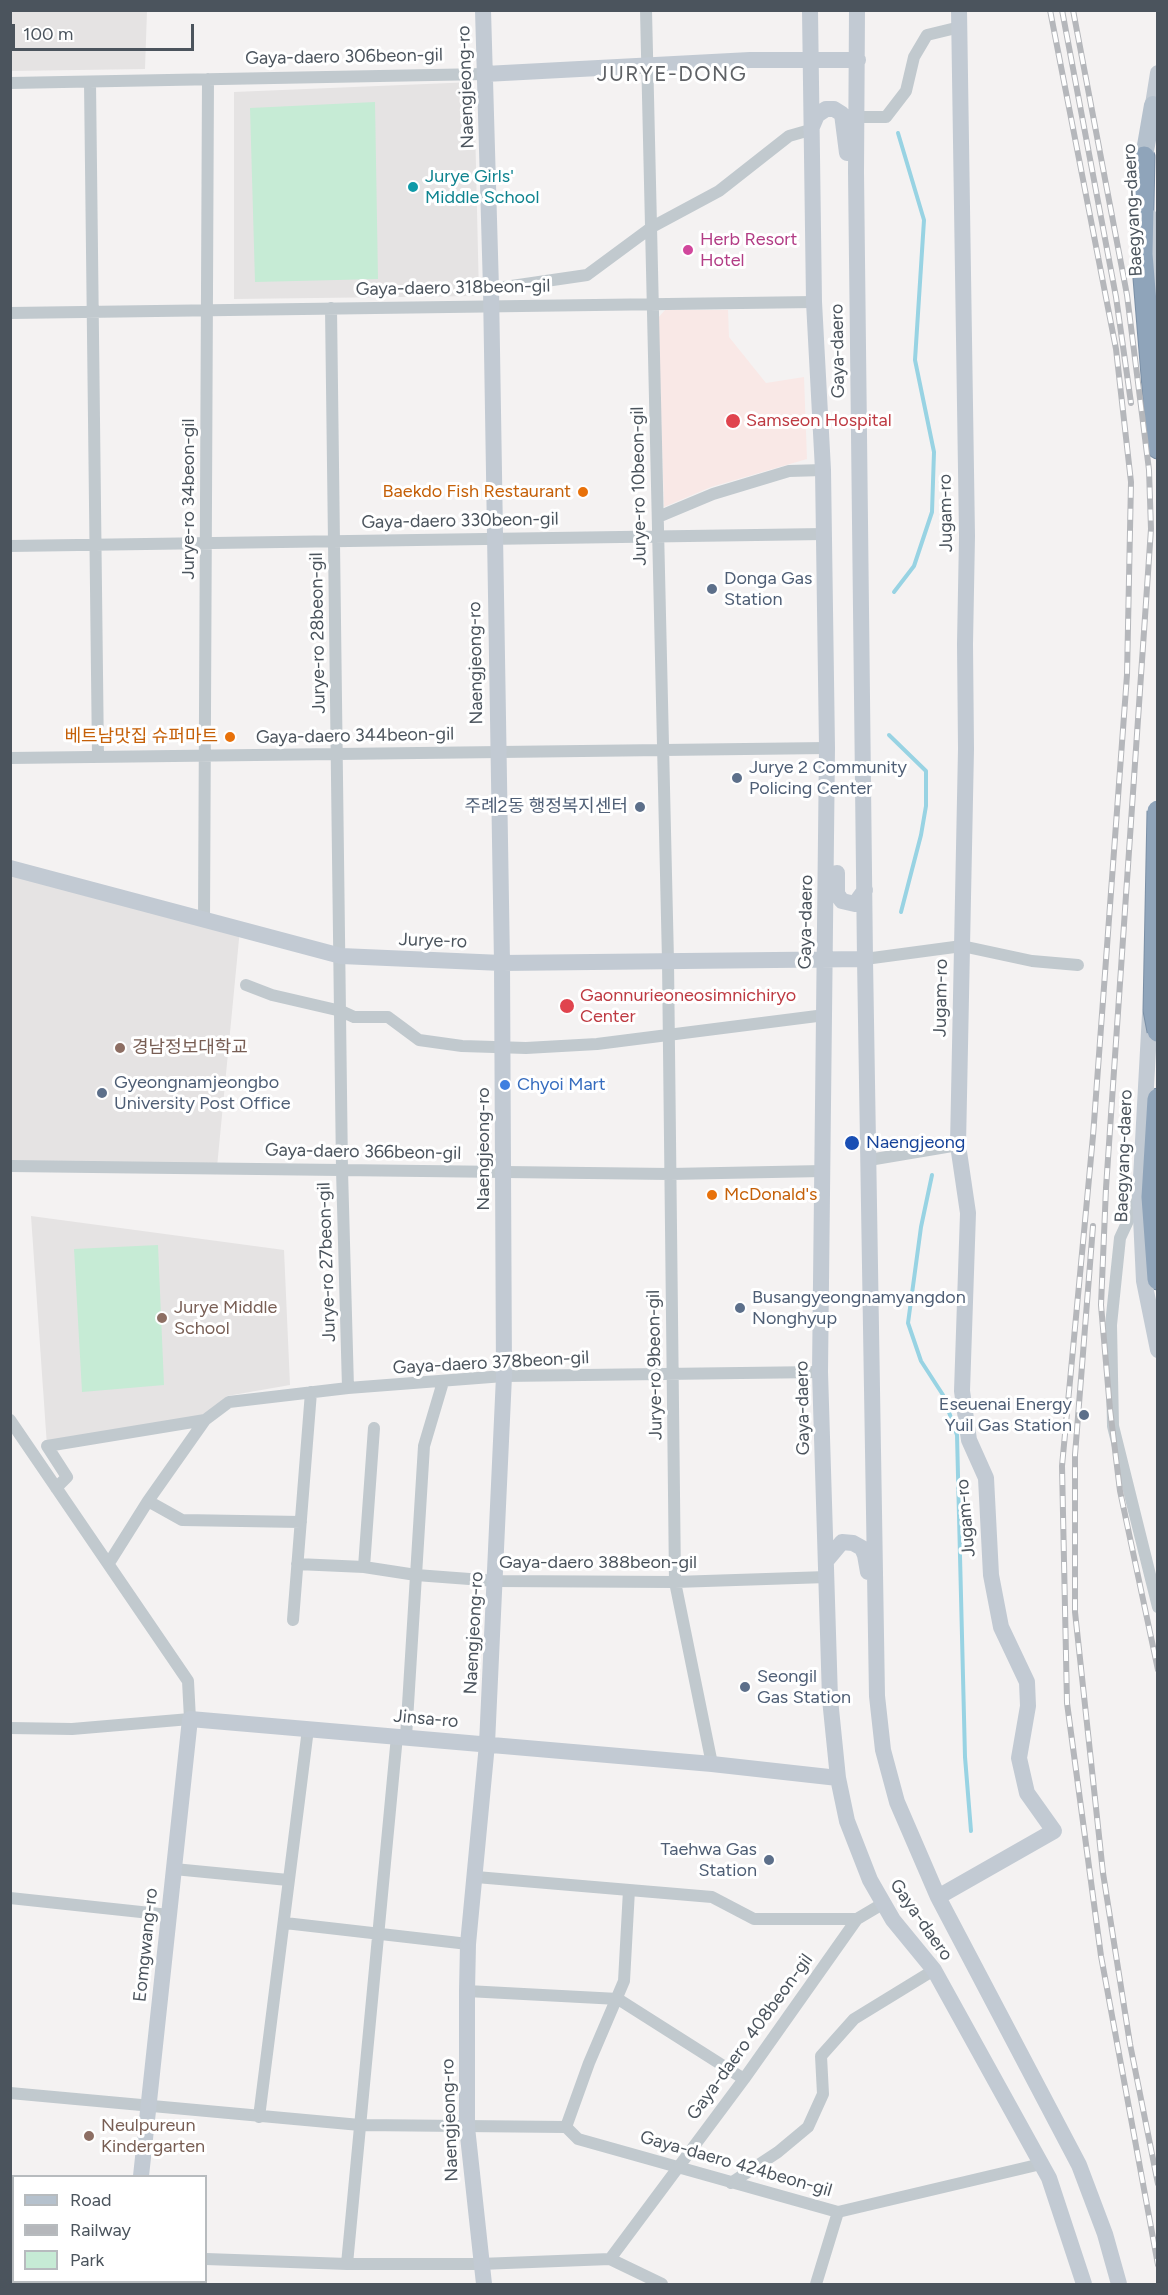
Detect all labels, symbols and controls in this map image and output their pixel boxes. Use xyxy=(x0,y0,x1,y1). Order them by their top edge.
scale bar xyxy=(15,12,196,50)
text: 100 m xyxy=(23,23,73,45)
street label: Naengjeong-ro xyxy=(453,25,479,149)
street label: Gaya-daero 306beon-gil xyxy=(245,44,443,70)
district label: JURYE-DONG xyxy=(597,62,747,88)
street label: Baegyang-daero xyxy=(1119,143,1147,277)
place label: Jurye Girls' Middle School xyxy=(425,166,539,208)
marker: Jurye Girls' Middle School xyxy=(406,180,420,194)
place label: Herb Resort Hotel xyxy=(700,229,797,272)
marker: Herb Resort Hotel xyxy=(681,243,695,257)
street label: Gaya-daero 318beon-gil xyxy=(356,276,550,300)
street label: Gaya-daero xyxy=(826,303,850,399)
street label: Jurye-ro 10beon-gil xyxy=(627,406,651,566)
place label: Samseon Hospital xyxy=(746,410,892,432)
marker: Samseon Hospital xyxy=(724,412,742,430)
street label: Jurye-ro 34beon-gil xyxy=(178,419,200,579)
street label: Jugam-ro xyxy=(935,474,957,552)
place label: Baekdo Fish Restaurant xyxy=(383,481,571,503)
marker: Baekdo Fish Restaurant xyxy=(576,485,590,499)
street label: Gaya-daero 330beon-gil xyxy=(361,508,559,534)
street label: Jurye-ro 28beon-gil xyxy=(306,552,330,714)
place label: Donga Gas Station xyxy=(724,568,812,610)
marker: Donga Gas Station xyxy=(705,582,719,596)
street label: Naengjeong-ro xyxy=(464,601,488,725)
street label: Gaya-daero 344beon-gil xyxy=(256,723,454,749)
place label: 베트남맛집 슈퍼마트 xyxy=(65,726,218,748)
marker: 베트남맛집 슈퍼마트 xyxy=(223,730,237,744)
place label: Jurye 2 Community Policing Center xyxy=(749,757,907,800)
marker: Jurye 2 Community Policing Center xyxy=(730,771,744,785)
place label: 주례2동 행정복지센터 xyxy=(464,796,628,818)
marker: 주례2동 행정복지센터 xyxy=(633,800,647,814)
street label: Gaya-daero xyxy=(794,874,818,970)
street label: Jurye-ro xyxy=(398,929,468,953)
street label: Jugam-ro xyxy=(930,959,952,1037)
place label: Gaonnurieoneosimnichiryo Center xyxy=(580,985,796,1028)
marker: Gaonnurieoneosimnichiryo Center xyxy=(558,997,576,1015)
place label: 경남정보대학교 xyxy=(132,1037,248,1059)
marker: 경남정보대학교 xyxy=(113,1041,127,1055)
place label: Gyeongnamjeongbo University Post Office xyxy=(114,1072,291,1114)
place label: Chyoi Mart xyxy=(517,1074,606,1096)
marker: Chyoi Mart xyxy=(498,1078,512,1092)
marker: Gyeongnamjeongbo University Post Office xyxy=(95,1086,109,1100)
street label: Naengjeong-ro xyxy=(473,1087,495,1211)
street label: Baegyang-daero xyxy=(1111,1089,1137,1223)
place label: Naengjeong xyxy=(866,1132,965,1154)
marker: Naengjeong xyxy=(843,1134,861,1152)
street label: Gaya-daero 366beon-gil xyxy=(265,1139,461,1165)
street label: Jurye-ro 27beon-gil xyxy=(313,1182,341,1342)
place label: McDonald's xyxy=(724,1184,818,1206)
marker: McDonald's xyxy=(705,1188,719,1202)
place label: Busangyeongnamyangdon Nonghyup xyxy=(752,1287,966,1330)
street label: Jurye-ro 9beon-gil xyxy=(643,1290,667,1440)
place label: Jurye Middle School xyxy=(174,1297,277,1340)
marker: Busangyeongnamyangdon Nonghyup xyxy=(733,1301,747,1315)
marker: Jurye Middle School xyxy=(155,1311,169,1325)
street label: Gaya-daero 378beon-gil xyxy=(392,1347,590,1379)
street label: Gaya-daero xyxy=(791,1360,815,1456)
place label: Eseuenai Energy Yuil Gas Station xyxy=(939,1394,1072,1436)
marker: Eseuenai Energy Yuil Gas Station xyxy=(1077,1408,1091,1422)
street label: Jugam-ro xyxy=(952,1478,980,1558)
street label: Gaya-daero 388beon-gil xyxy=(499,1552,697,1574)
street label: Naengjeong-ro xyxy=(460,1571,488,1695)
place label: Seongil Gas Station xyxy=(757,1666,851,1708)
marker: Seongil Gas Station xyxy=(738,1680,752,1694)
street label: Jinsa-ro xyxy=(393,1705,459,1733)
place label: Taehwa Gas Station xyxy=(660,1839,757,1882)
marker: Taehwa Gas Station xyxy=(762,1853,776,1867)
street label: Gaya-daero xyxy=(885,1875,957,1965)
street label: Eomgwang-ro xyxy=(129,1887,163,2003)
street label: Gaya-daero 408beon-gil xyxy=(682,1950,818,2124)
street label: Naengjeong-ro xyxy=(437,2058,463,2182)
place label: Neulpureun Kindergarten xyxy=(101,2115,205,2158)
street label: Gaya-daero 424beon-gil xyxy=(638,2126,834,2202)
marker: Neulpureun Kindergarten xyxy=(82,2129,96,2143)
legend xyxy=(12,2175,207,2283)
text: Road xyxy=(70,2189,111,2211)
text: Railway xyxy=(70,2219,131,2241)
text: Park xyxy=(70,2249,104,2271)

